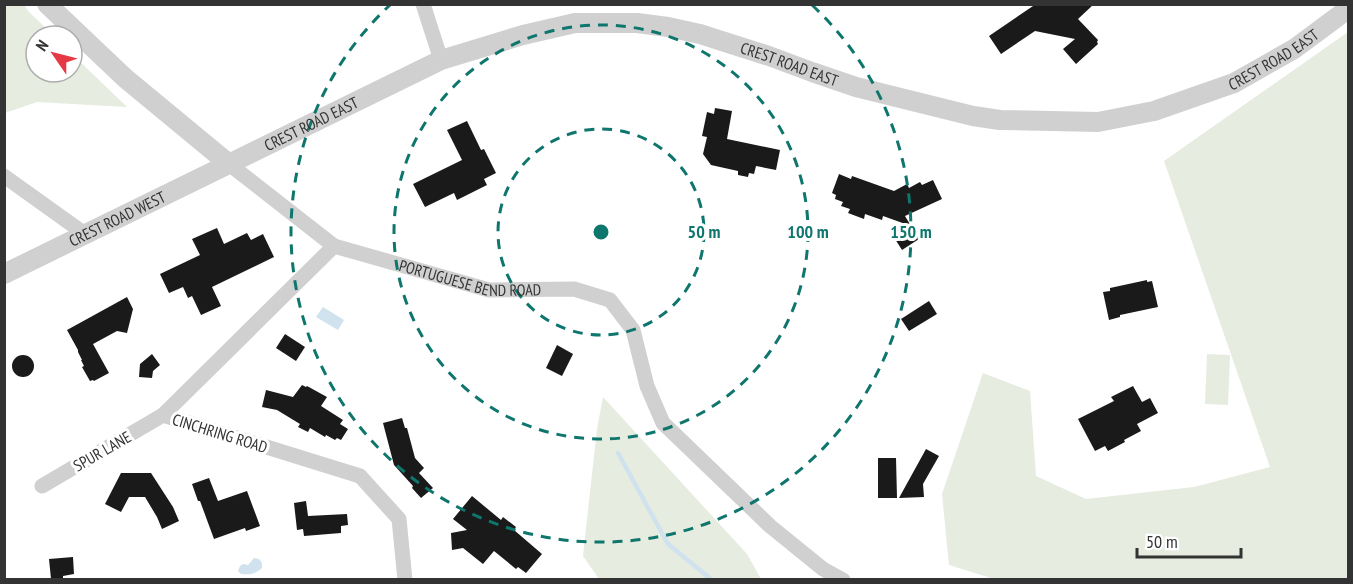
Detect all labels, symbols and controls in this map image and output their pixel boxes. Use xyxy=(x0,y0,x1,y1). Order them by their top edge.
north arrow xyxy=(24,24,84,84)
street label: CREST ROAD EAST xyxy=(1226,24,1322,94)
text: N xyxy=(31,36,52,55)
street label: CREST ROAD EAST xyxy=(738,38,841,90)
street label: CREST ROAD EAST xyxy=(261,92,362,155)
street label: CREST ROAD WEST xyxy=(65,186,169,251)
text: 50 m xyxy=(688,220,720,243)
text: 100 m xyxy=(787,220,829,243)
text: 150 m xyxy=(890,220,932,243)
centre of rings xyxy=(591,222,611,242)
street label: PORTUGUESE BEND ROAD xyxy=(397,255,541,300)
street label: CINCHRING ROAD xyxy=(170,409,270,457)
street label: SPUR LANE xyxy=(70,426,135,475)
scale bar xyxy=(1137,521,1240,559)
text: 50 m xyxy=(1146,530,1178,553)

